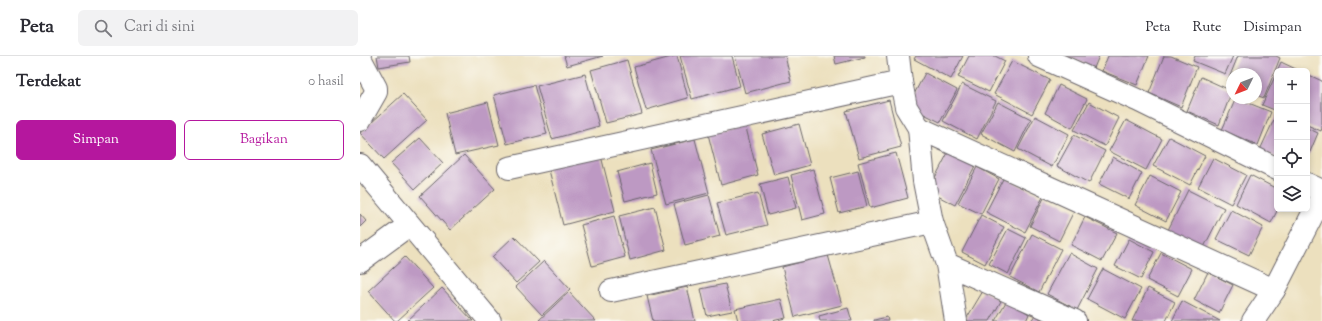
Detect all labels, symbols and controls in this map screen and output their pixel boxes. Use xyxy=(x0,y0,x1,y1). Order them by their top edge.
search box xyxy=(78,10,358,46)
text: Peta xyxy=(20,14,54,41)
icon: search xyxy=(92,17,114,39)
text: Cari di sini xyxy=(124,17,195,38)
text: Peta xyxy=(1145,18,1170,38)
text: Rute xyxy=(1192,18,1222,38)
text: Disimpan xyxy=(1244,18,1302,38)
north arrow xyxy=(1226,68,1262,104)
map controls xyxy=(1274,68,1310,212)
button: + xyxy=(1274,68,1310,104)
text: Terdekat xyxy=(16,70,81,94)
text: 0 hasil xyxy=(308,73,344,91)
button: − xyxy=(1274,104,1310,140)
button: Simpan xyxy=(16,120,176,160)
button: Bagikan xyxy=(184,120,344,160)
button: locate xyxy=(1274,140,1310,176)
button: layers xyxy=(1274,176,1310,212)

